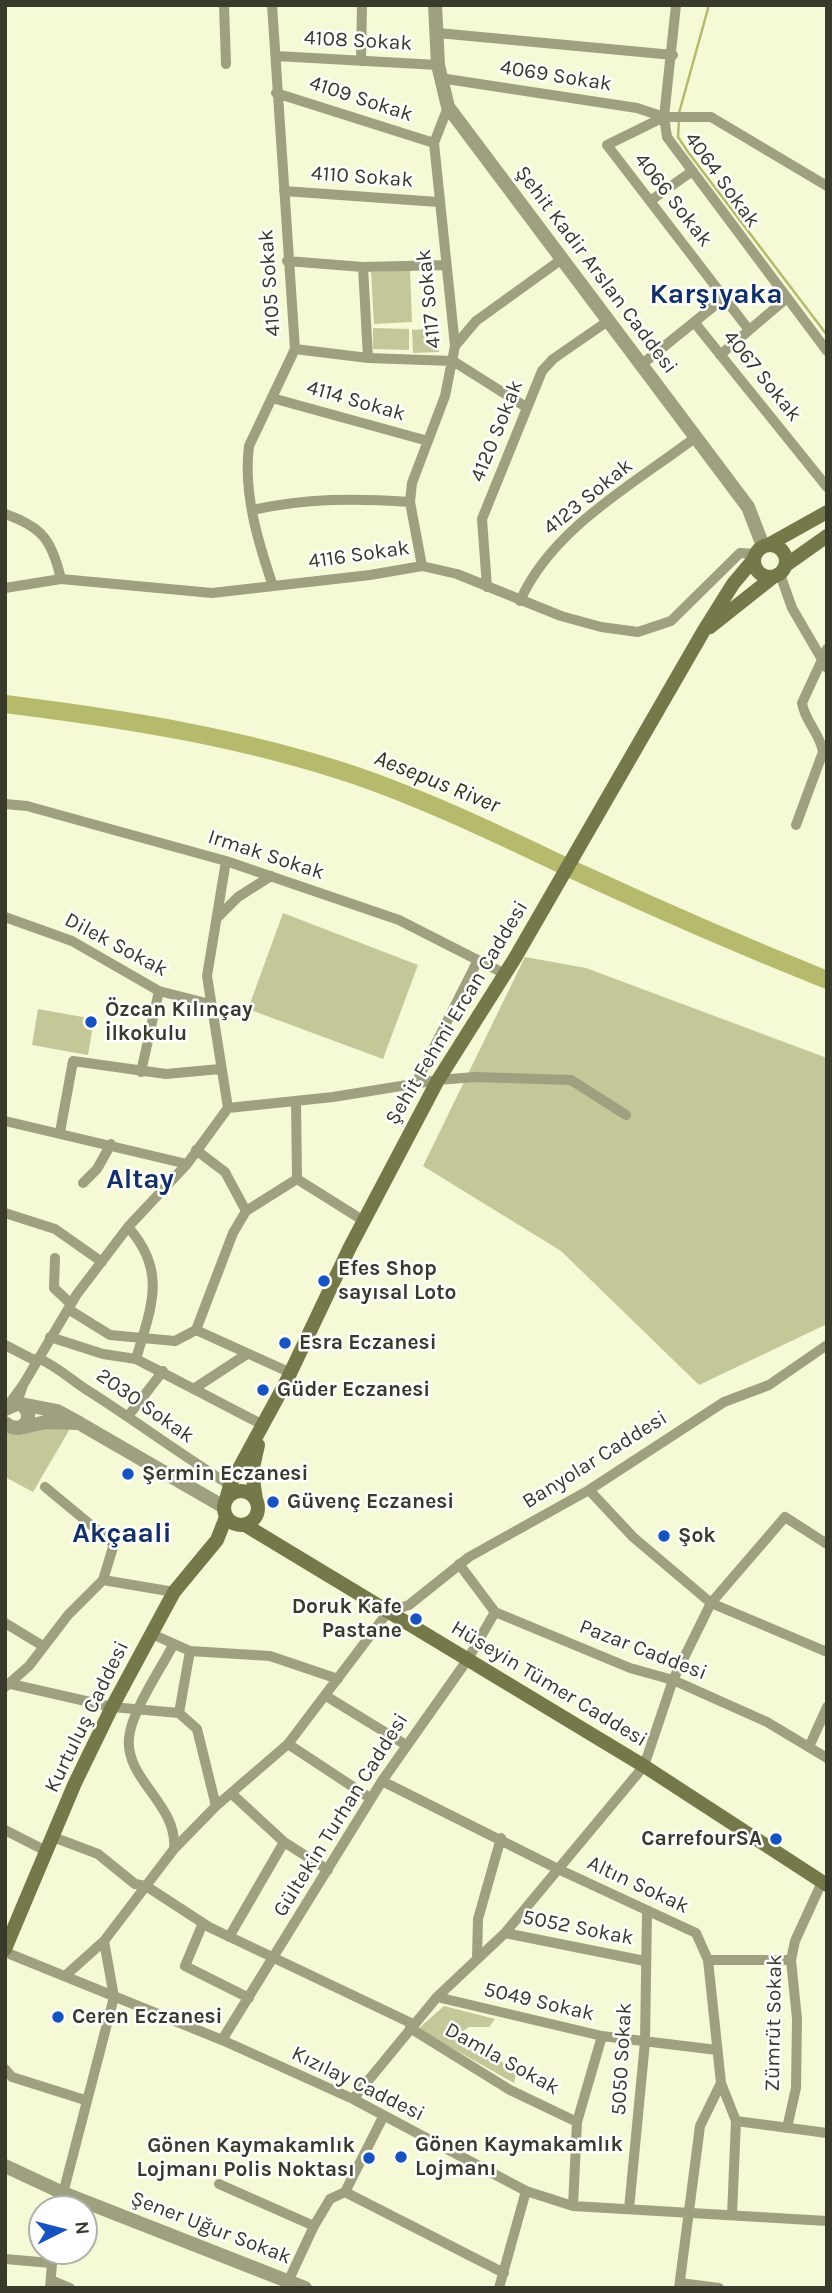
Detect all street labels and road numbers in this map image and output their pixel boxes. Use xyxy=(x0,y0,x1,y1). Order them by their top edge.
street label: 4108 Sokak xyxy=(303,26,413,56)
street label: 4069 Sokak xyxy=(498,55,614,97)
street label: 4109 Sokak xyxy=(306,70,416,128)
street label: 4064 Sokak xyxy=(679,127,765,233)
street label: 4066 Sokak xyxy=(628,148,718,252)
street label: 4110 Sokak xyxy=(310,161,414,193)
street label: Şehit Kadir Arslan Caddesi xyxy=(509,161,683,379)
street label: 4105 Sokak xyxy=(254,229,286,337)
street label: 4117 Sokak xyxy=(411,248,447,350)
street label: 4067 Sokak xyxy=(717,325,807,427)
street label: 4114 Sokak xyxy=(304,375,408,427)
street label: 4120 Sokak xyxy=(465,376,529,486)
street label: 4123 Sokak xyxy=(538,453,638,541)
street label: 4116 Sokak xyxy=(307,535,411,575)
street label: Irmak Sokak xyxy=(205,824,327,886)
street label: Şehit Fehmi Ercan Caddesi xyxy=(380,896,534,1130)
street label: Dilek Sokak xyxy=(60,907,172,983)
street label: 2030 Sokak xyxy=(91,1363,199,1449)
street label: Banyolar Caddesi xyxy=(518,1405,672,1515)
street label: Pazar Caddesi xyxy=(576,1614,710,1686)
street label: Hüseyin Tümer Caddesi xyxy=(446,1615,652,1753)
street label: Kurtuluş Caddesi xyxy=(39,1637,135,1797)
street label: Gültekin Turhan Caddesi xyxy=(268,1709,414,1921)
street label: Altın Sokak xyxy=(583,1851,693,1919)
street label: 5052 Sokak xyxy=(520,1905,636,1951)
street label: Zümrüt Sokak xyxy=(760,1954,788,2092)
street label: 5049 Sokak xyxy=(481,1977,597,2027)
street label: 5050 Sokak xyxy=(606,2002,638,2116)
street label: Damla Sokak xyxy=(440,2017,564,2101)
street label: Kızılay Caddesi xyxy=(287,2041,429,2127)
street label: Şener Uğur Sokak xyxy=(127,2186,295,2270)

